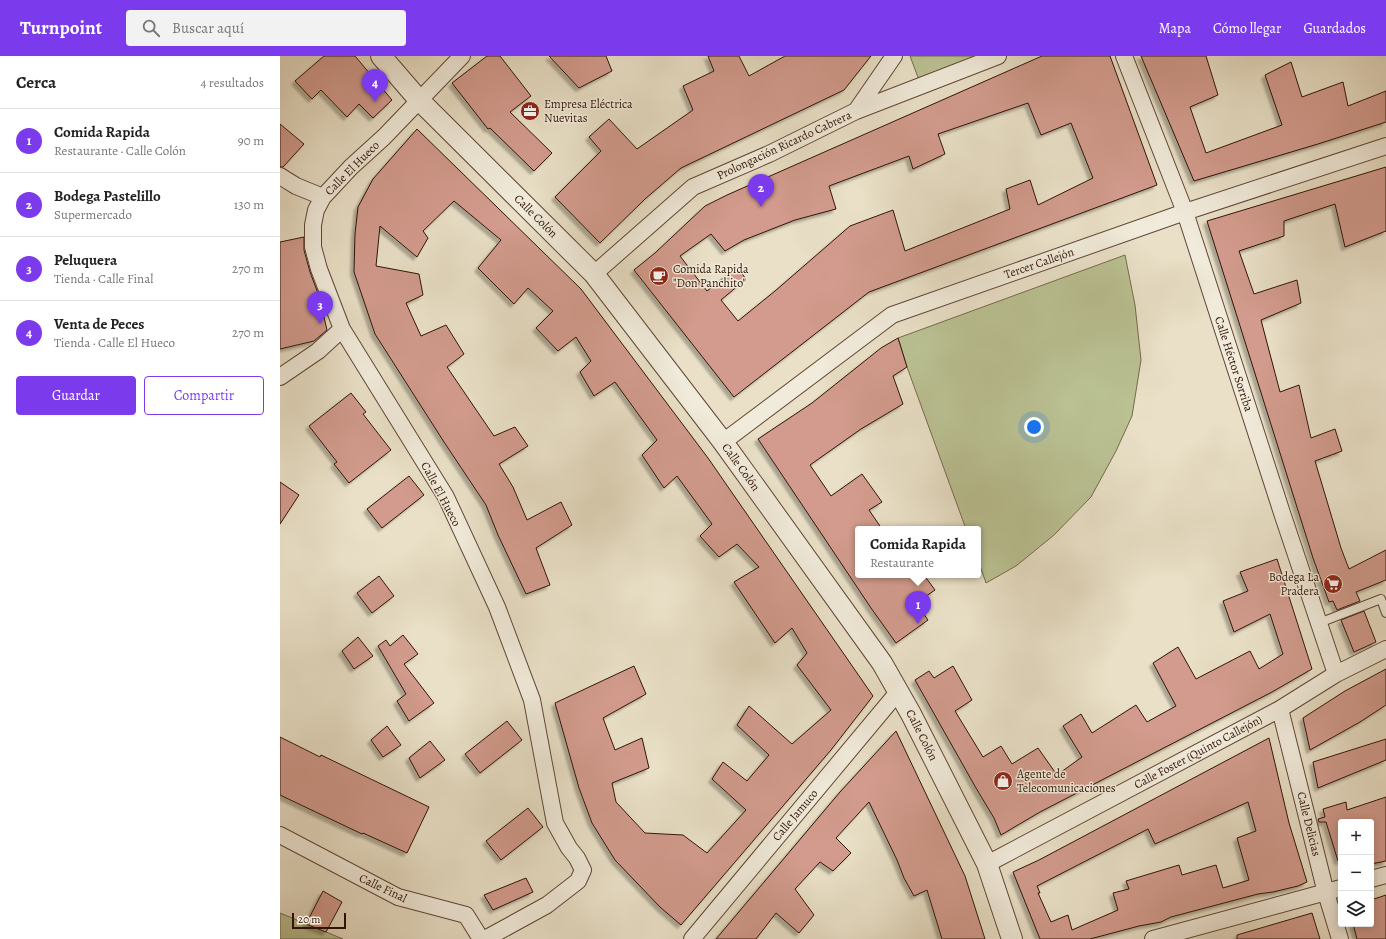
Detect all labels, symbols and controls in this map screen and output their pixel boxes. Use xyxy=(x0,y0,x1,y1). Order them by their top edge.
search box xyxy=(126,10,406,46)
text: Turnpoint xyxy=(20,15,102,41)
icon: search xyxy=(140,17,162,39)
text: Buscar aquí xyxy=(172,18,244,38)
text: Mapa xyxy=(1159,19,1191,38)
text: Cómo llegar xyxy=(1213,19,1281,38)
text: Guardados xyxy=(1303,19,1366,38)
pin: 4 xyxy=(362,69,388,102)
text: Cerca xyxy=(16,71,56,94)
text: 4 resultados xyxy=(200,74,264,91)
place label: Empresa Eléctrica Nuevitas xyxy=(544,96,633,126)
office icon: Empresa Eléctrica Nuevitas xyxy=(519,100,541,122)
street label: Prolongación Ricardo Cabrera xyxy=(714,107,854,183)
text: Comida Rapida xyxy=(54,122,150,142)
text: 1 xyxy=(27,132,31,149)
text: 90 m xyxy=(238,132,264,149)
street label: Calle El Hueco xyxy=(321,137,383,199)
text: Restaurante · Calle Colón xyxy=(54,142,186,159)
pin: 2 xyxy=(748,174,774,207)
text: Bodega Pastelillo xyxy=(54,186,161,206)
street label: Calle Colón xyxy=(511,191,562,242)
text: 2 xyxy=(26,196,32,213)
text: 130 m xyxy=(234,196,264,213)
text: Supermercado xyxy=(54,206,132,223)
street label: Tercer Callejón xyxy=(1002,243,1076,282)
text: Peluquera xyxy=(54,250,117,270)
text: 3 xyxy=(26,260,32,277)
text: 270 m xyxy=(232,260,264,277)
place label: Comida Rapida "Don Panchito" xyxy=(673,261,749,291)
cafe icon: Comida Rapida "Don Panchito" xyxy=(648,265,670,287)
text: Tienda · Calle Final xyxy=(54,270,153,287)
pin: 3 xyxy=(307,291,333,324)
text: Venta de Peces xyxy=(54,314,144,334)
street label: Calle Héctor Sorriba xyxy=(1211,314,1257,414)
text: 4 xyxy=(26,324,32,341)
text: 270 m xyxy=(232,324,264,341)
text: Tienda · Calle El Hueco xyxy=(54,334,175,351)
button: Guardar xyxy=(16,376,136,415)
button: Compartir xyxy=(144,376,264,415)
your location xyxy=(1024,417,1044,437)
street label: Calle Colón xyxy=(718,440,764,494)
street label: Calle El Hueco xyxy=(417,459,465,529)
popup xyxy=(855,526,981,578)
text: Comida Rapida xyxy=(870,534,966,554)
text: Restaurante xyxy=(870,554,934,571)
place label: Bodega La Pradera xyxy=(1269,569,1319,599)
supermarket icon: Bodega La Pradera xyxy=(1322,573,1344,595)
pin: 1 xyxy=(905,591,931,624)
street label: Calle Colón xyxy=(902,707,942,764)
street label: Calle Foster (Quinto Callejón) xyxy=(1131,711,1265,793)
place label: Agente de Telecomunicaciones xyxy=(1016,766,1116,796)
shop icon: Agente de Telecomunicaciones xyxy=(992,770,1014,792)
street label: Calle Jamuco xyxy=(769,786,821,844)
street label: Calle Delicias xyxy=(1293,790,1325,858)
map controls xyxy=(1338,819,1374,927)
button: + xyxy=(1338,819,1374,855)
button: − xyxy=(1338,855,1374,891)
street label: Calle Final xyxy=(356,870,410,906)
button: layers xyxy=(1338,891,1374,927)
scale bar xyxy=(292,911,346,930)
text: 20 m xyxy=(298,912,320,927)

